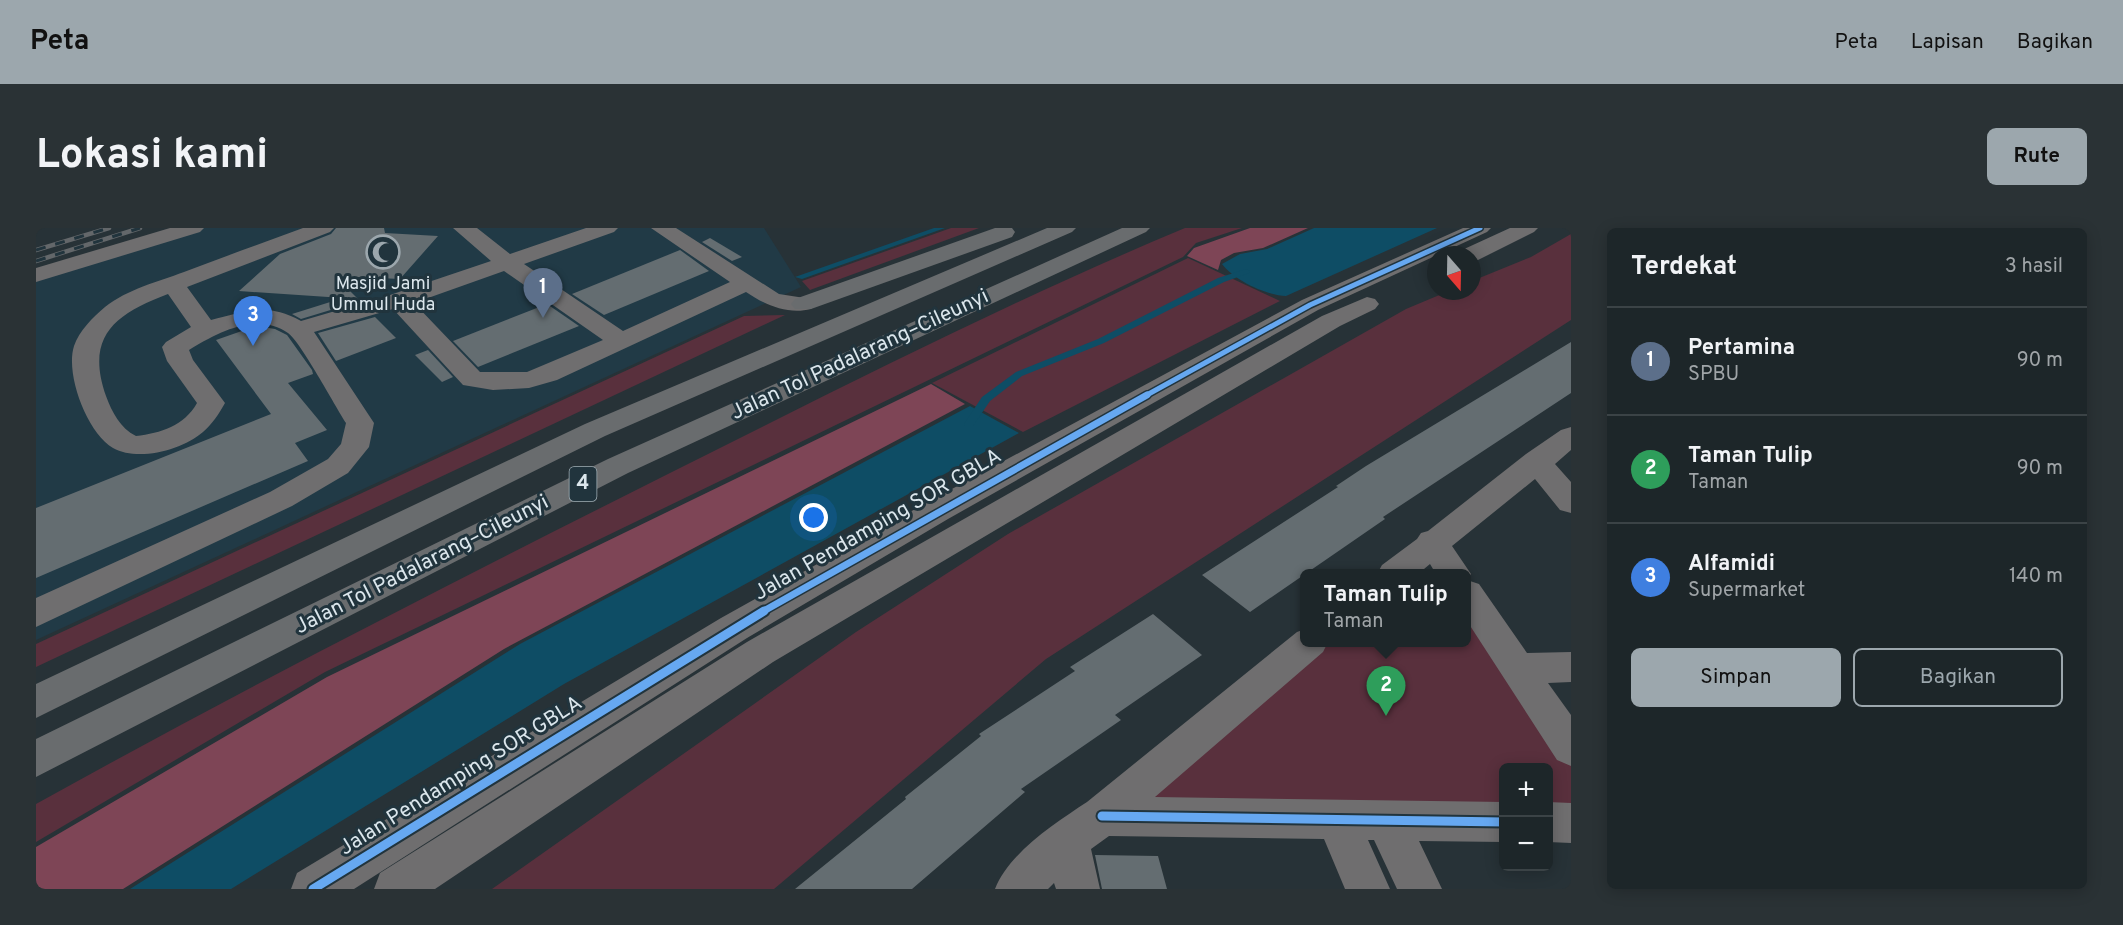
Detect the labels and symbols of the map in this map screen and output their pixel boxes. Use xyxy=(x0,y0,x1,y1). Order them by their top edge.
mosque icon: Masjid Jami Ummul Huda xyxy=(365,234,401,270)
north arrow xyxy=(1427,246,1481,300)
pin: 1 xyxy=(524,268,562,318)
place label: Masjid Jami Ummul Huda xyxy=(331,273,435,317)
street label: Jalan Tol Padalarang–Cileunyi xyxy=(727,283,993,427)
pin: 3 xyxy=(234,296,272,346)
street label: Jalan Pendamping SOR GBLA xyxy=(749,443,1007,607)
road number: 4 xyxy=(570,467,596,501)
street label: Jalan Tol Padalarang–Cileunyi xyxy=(291,489,553,641)
your location xyxy=(799,503,828,532)
pin: 2 xyxy=(1366,666,1406,716)
street label: Jalan Pendamping SOR GBLA xyxy=(334,690,588,862)

